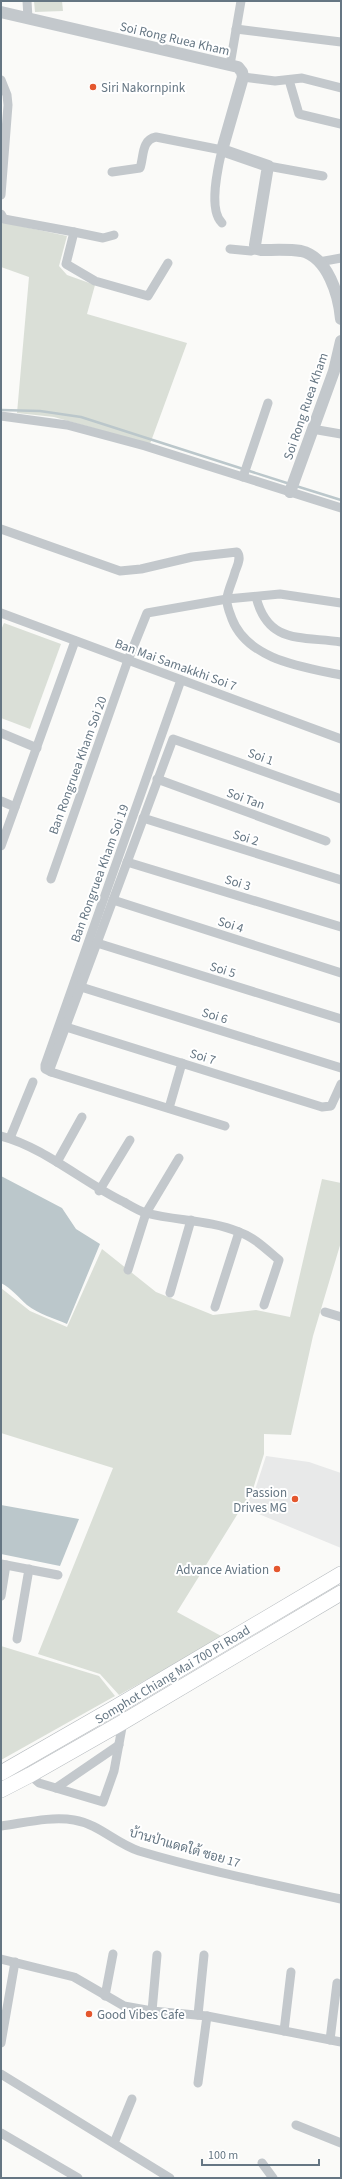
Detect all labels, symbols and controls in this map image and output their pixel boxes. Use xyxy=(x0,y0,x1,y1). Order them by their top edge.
street label: Soi Rong Ruea Kham xyxy=(118,18,231,60)
place label: Siri Nakornpink xyxy=(101,79,186,97)
marker: Siri Nakornpink xyxy=(88,82,98,92)
street label: Soi Rong Ruea Kham xyxy=(279,350,333,462)
street label: Ban Mai Samakkhi Soi 7 xyxy=(112,635,239,695)
street label: Ban Rongruea Kham Soi 20 xyxy=(44,694,111,837)
street label: Soi 1 xyxy=(245,744,276,770)
street label: Soi Tan xyxy=(224,784,267,814)
street label: Ban Rongruea Kham Soi 19 xyxy=(66,802,133,945)
street label: Soi 2 xyxy=(231,826,261,850)
street label: Soi 3 xyxy=(223,871,253,895)
street label: Soi 4 xyxy=(215,912,246,938)
street label: Soi 5 xyxy=(208,958,238,982)
street label: Soi 6 xyxy=(200,1004,230,1028)
street label: Soi 7 xyxy=(188,1045,218,1069)
place label: Passion Drives MG xyxy=(233,1484,287,1517)
marker: Passion Drives MG xyxy=(290,1494,300,1504)
place label: Advance Aviation xyxy=(176,1561,269,1579)
marker: Advance Aviation xyxy=(272,1564,282,1574)
street label: Somphot Chiang Mai 700 Pi Road xyxy=(91,1621,254,1728)
street label: บ้านป่าแดดใต้ ซอย 17 xyxy=(127,1823,243,1872)
place label: Good Vibes Cafe xyxy=(97,2006,185,2024)
marker: Good Vibes Cafe xyxy=(84,2009,94,2019)
scale bar xyxy=(202,2141,319,2167)
text: 100 m xyxy=(208,2147,238,2164)

